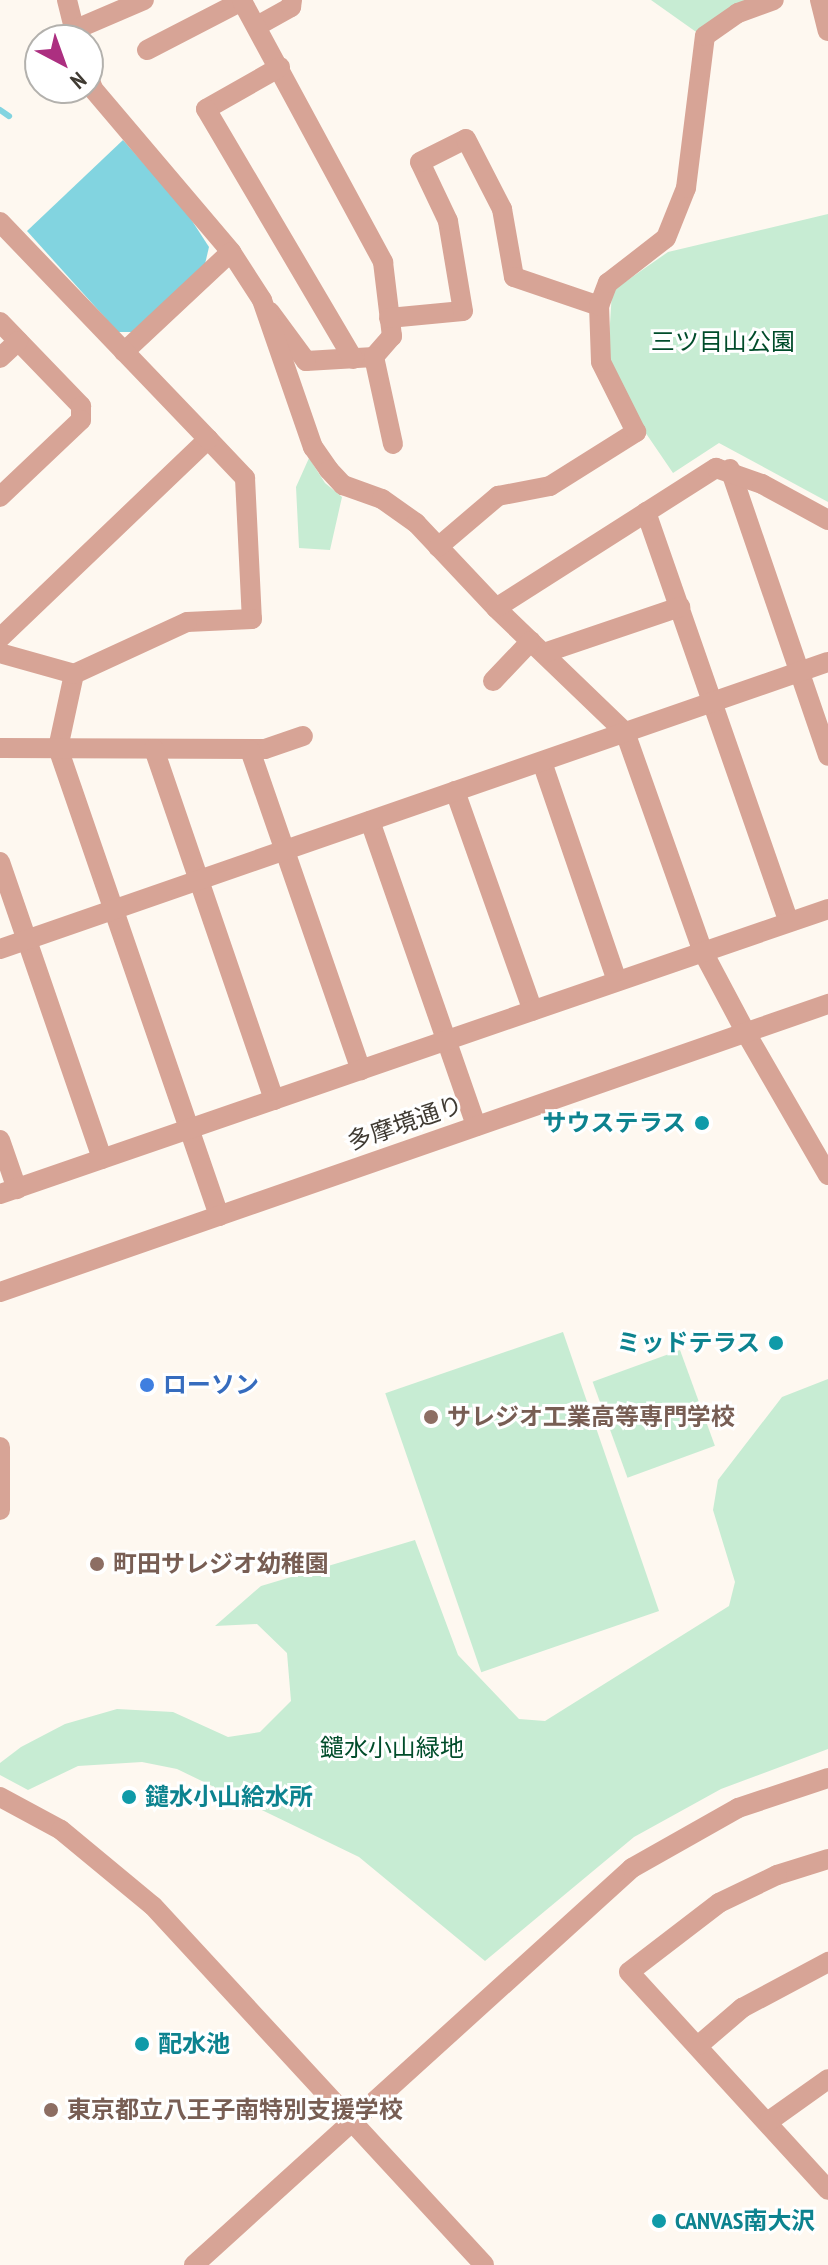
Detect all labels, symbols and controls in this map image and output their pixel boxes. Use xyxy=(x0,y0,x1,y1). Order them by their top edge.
north arrow xyxy=(24,24,104,104)
text: N xyxy=(65,66,92,95)
park label: 三ツ目山公園 xyxy=(651,328,795,356)
street label: 多摩境通り xyxy=(344,1090,466,1156)
place label: サウステラス xyxy=(542,1109,686,1137)
marker: サウステラス xyxy=(693,1114,711,1132)
place label: ミッドテラス xyxy=(616,1329,760,1357)
marker: ミッドテラス xyxy=(767,1334,785,1352)
place label: ローソン xyxy=(163,1371,259,1399)
marker: ローソン xyxy=(138,1376,156,1394)
place label: サレジオ工業高等専門学校 xyxy=(447,1403,735,1431)
marker: サレジオ工業高等専門学校 xyxy=(422,1408,440,1426)
place label: 町田サレジオ幼稚園 xyxy=(113,1550,329,1578)
marker: 町田サレジオ幼稚園 xyxy=(88,1555,106,1573)
park label: 鑓水小山緑地 xyxy=(320,1734,464,1762)
place label: 鑓水小山給水所 xyxy=(145,1783,313,1811)
marker: 鑓水小山給水所 xyxy=(120,1788,138,1806)
place label: 配水池 xyxy=(158,2030,230,2058)
marker: 配水池 xyxy=(133,2035,151,2053)
place label: 東京都立八王子南特別支援学校 xyxy=(67,2096,403,2124)
marker: 東京都立八王子南特別支援学校 xyxy=(42,2101,60,2119)
place label: CANVAS南大沢 xyxy=(675,2207,815,2235)
marker: CANVAS南大沢 xyxy=(650,2212,668,2230)

